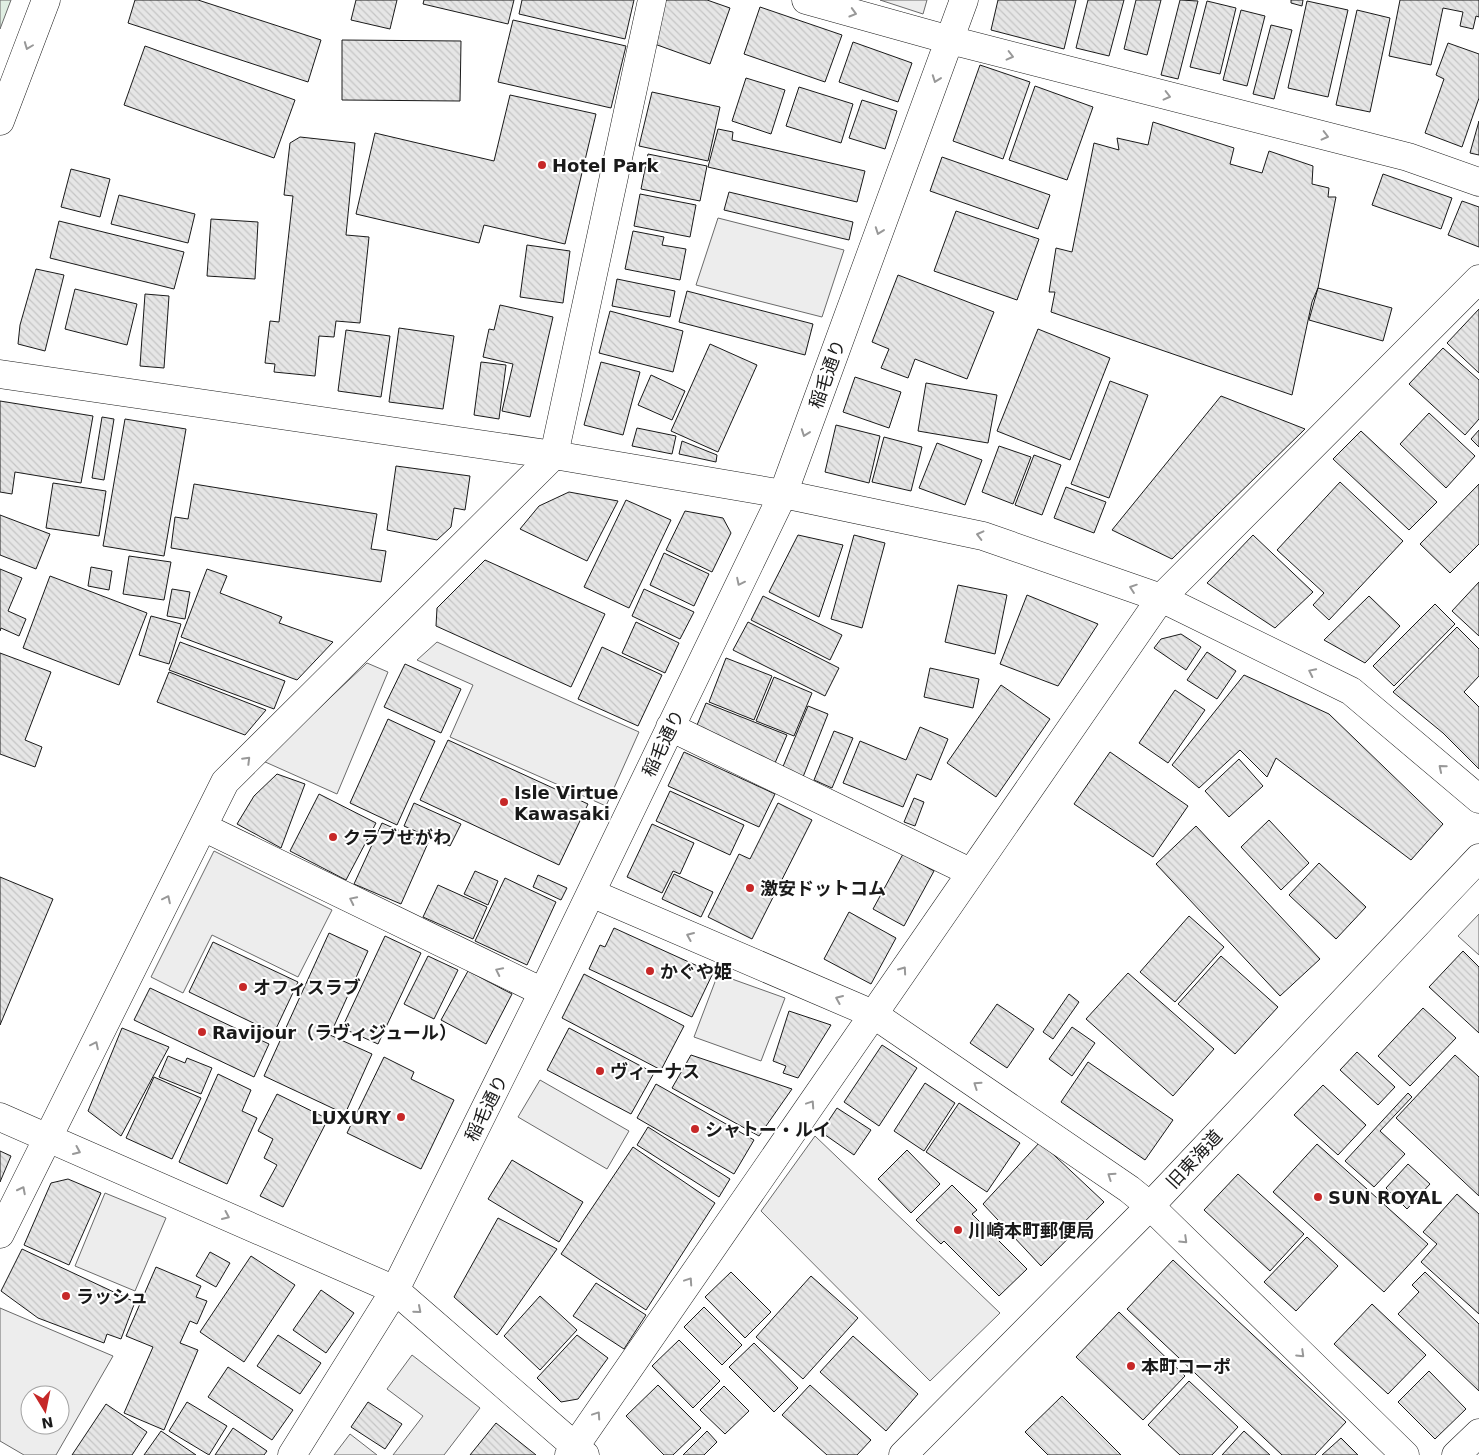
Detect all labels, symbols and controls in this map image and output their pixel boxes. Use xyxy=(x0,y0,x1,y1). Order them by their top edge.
one-way arrow xyxy=(848,8,857,18)
one-way arrow xyxy=(24,41,34,49)
one-way arrow xyxy=(1005,50,1014,61)
one-way arrow xyxy=(932,74,942,82)
one-way arrow xyxy=(1163,90,1172,101)
one-way arrow xyxy=(1320,130,1329,141)
place label: Hotel Park xyxy=(552,155,659,176)
marker: Hotel Park xyxy=(536,159,548,171)
one-way arrow xyxy=(875,226,886,235)
street label: 稲毛通り xyxy=(805,337,849,411)
one-way arrow xyxy=(801,428,811,437)
one-way arrow xyxy=(975,530,984,541)
one-way arrow xyxy=(736,577,747,586)
one-way arrow xyxy=(1129,584,1138,594)
one-way arrow xyxy=(1308,668,1317,678)
street label: 稲毛通り xyxy=(638,706,688,780)
one-way arrow xyxy=(241,756,250,765)
one-way arrow xyxy=(1438,764,1447,773)
place label: Isle Virtue Kawasaki xyxy=(514,782,618,824)
marker: Isle Virtue Kawasaki xyxy=(498,796,510,808)
place label: クラブせがわ xyxy=(343,827,451,848)
marker: クラブせがわ xyxy=(327,831,339,843)
place label: 激安ドットコム xyxy=(760,878,886,899)
marker: 激安ドットコム xyxy=(744,882,756,894)
one-way arrow xyxy=(161,895,171,904)
one-way arrow xyxy=(349,896,358,906)
one-way arrow xyxy=(686,931,695,942)
place label: かぐや姫 xyxy=(660,961,732,982)
marker: かぐや姫 xyxy=(644,965,656,977)
one-way arrow xyxy=(897,966,906,976)
one-way arrow xyxy=(496,967,505,977)
place label: オフィスラブ xyxy=(253,977,361,998)
marker: オフィスラブ xyxy=(237,981,249,993)
one-way arrow xyxy=(835,995,844,1006)
place label: Ravijour（ラヴィジュール） xyxy=(212,1022,457,1043)
marker: Ravijour（ラヴィジュール） xyxy=(196,1026,208,1038)
one-way arrow xyxy=(89,1041,99,1050)
place label: ヴィーナス xyxy=(610,1061,700,1082)
marker: ヴィーナス xyxy=(594,1065,606,1077)
street label: 稲毛通り xyxy=(460,1071,512,1145)
one-way arrow xyxy=(973,1082,983,1091)
one-way arrow xyxy=(805,1100,814,1110)
place label: LUXURY xyxy=(311,1107,392,1128)
marker: LUXURY xyxy=(395,1111,407,1123)
place label: シャトー・ルイ xyxy=(705,1119,831,1140)
marker: シャトー・ルイ xyxy=(689,1123,701,1135)
street label: 旧東海道 xyxy=(1162,1126,1226,1192)
one-way arrow xyxy=(72,1144,81,1155)
one-way arrow xyxy=(1107,1173,1116,1183)
one-way arrow xyxy=(16,1186,26,1195)
place label: SUN ROYAL xyxy=(1328,1187,1442,1208)
marker: SUN ROYAL xyxy=(1312,1191,1324,1203)
one-way arrow xyxy=(221,1210,230,1221)
place label: 川崎本町郵便局 xyxy=(968,1220,1094,1241)
marker: 川崎本町郵便局 xyxy=(952,1224,964,1236)
one-way arrow xyxy=(1179,1235,1188,1244)
one-way arrow xyxy=(683,1278,692,1287)
place label: ラッシュ xyxy=(76,1286,148,1307)
marker: ラッシュ xyxy=(60,1290,72,1302)
one-way arrow xyxy=(412,1304,421,1313)
one-way arrow xyxy=(1295,1348,1304,1357)
place label: 本町コーポ xyxy=(1141,1356,1231,1377)
marker: 本町コーポ xyxy=(1125,1360,1137,1372)
north arrow xyxy=(20,1385,70,1435)
one-way arrow xyxy=(591,1412,601,1421)
text: N xyxy=(40,1414,54,1432)

